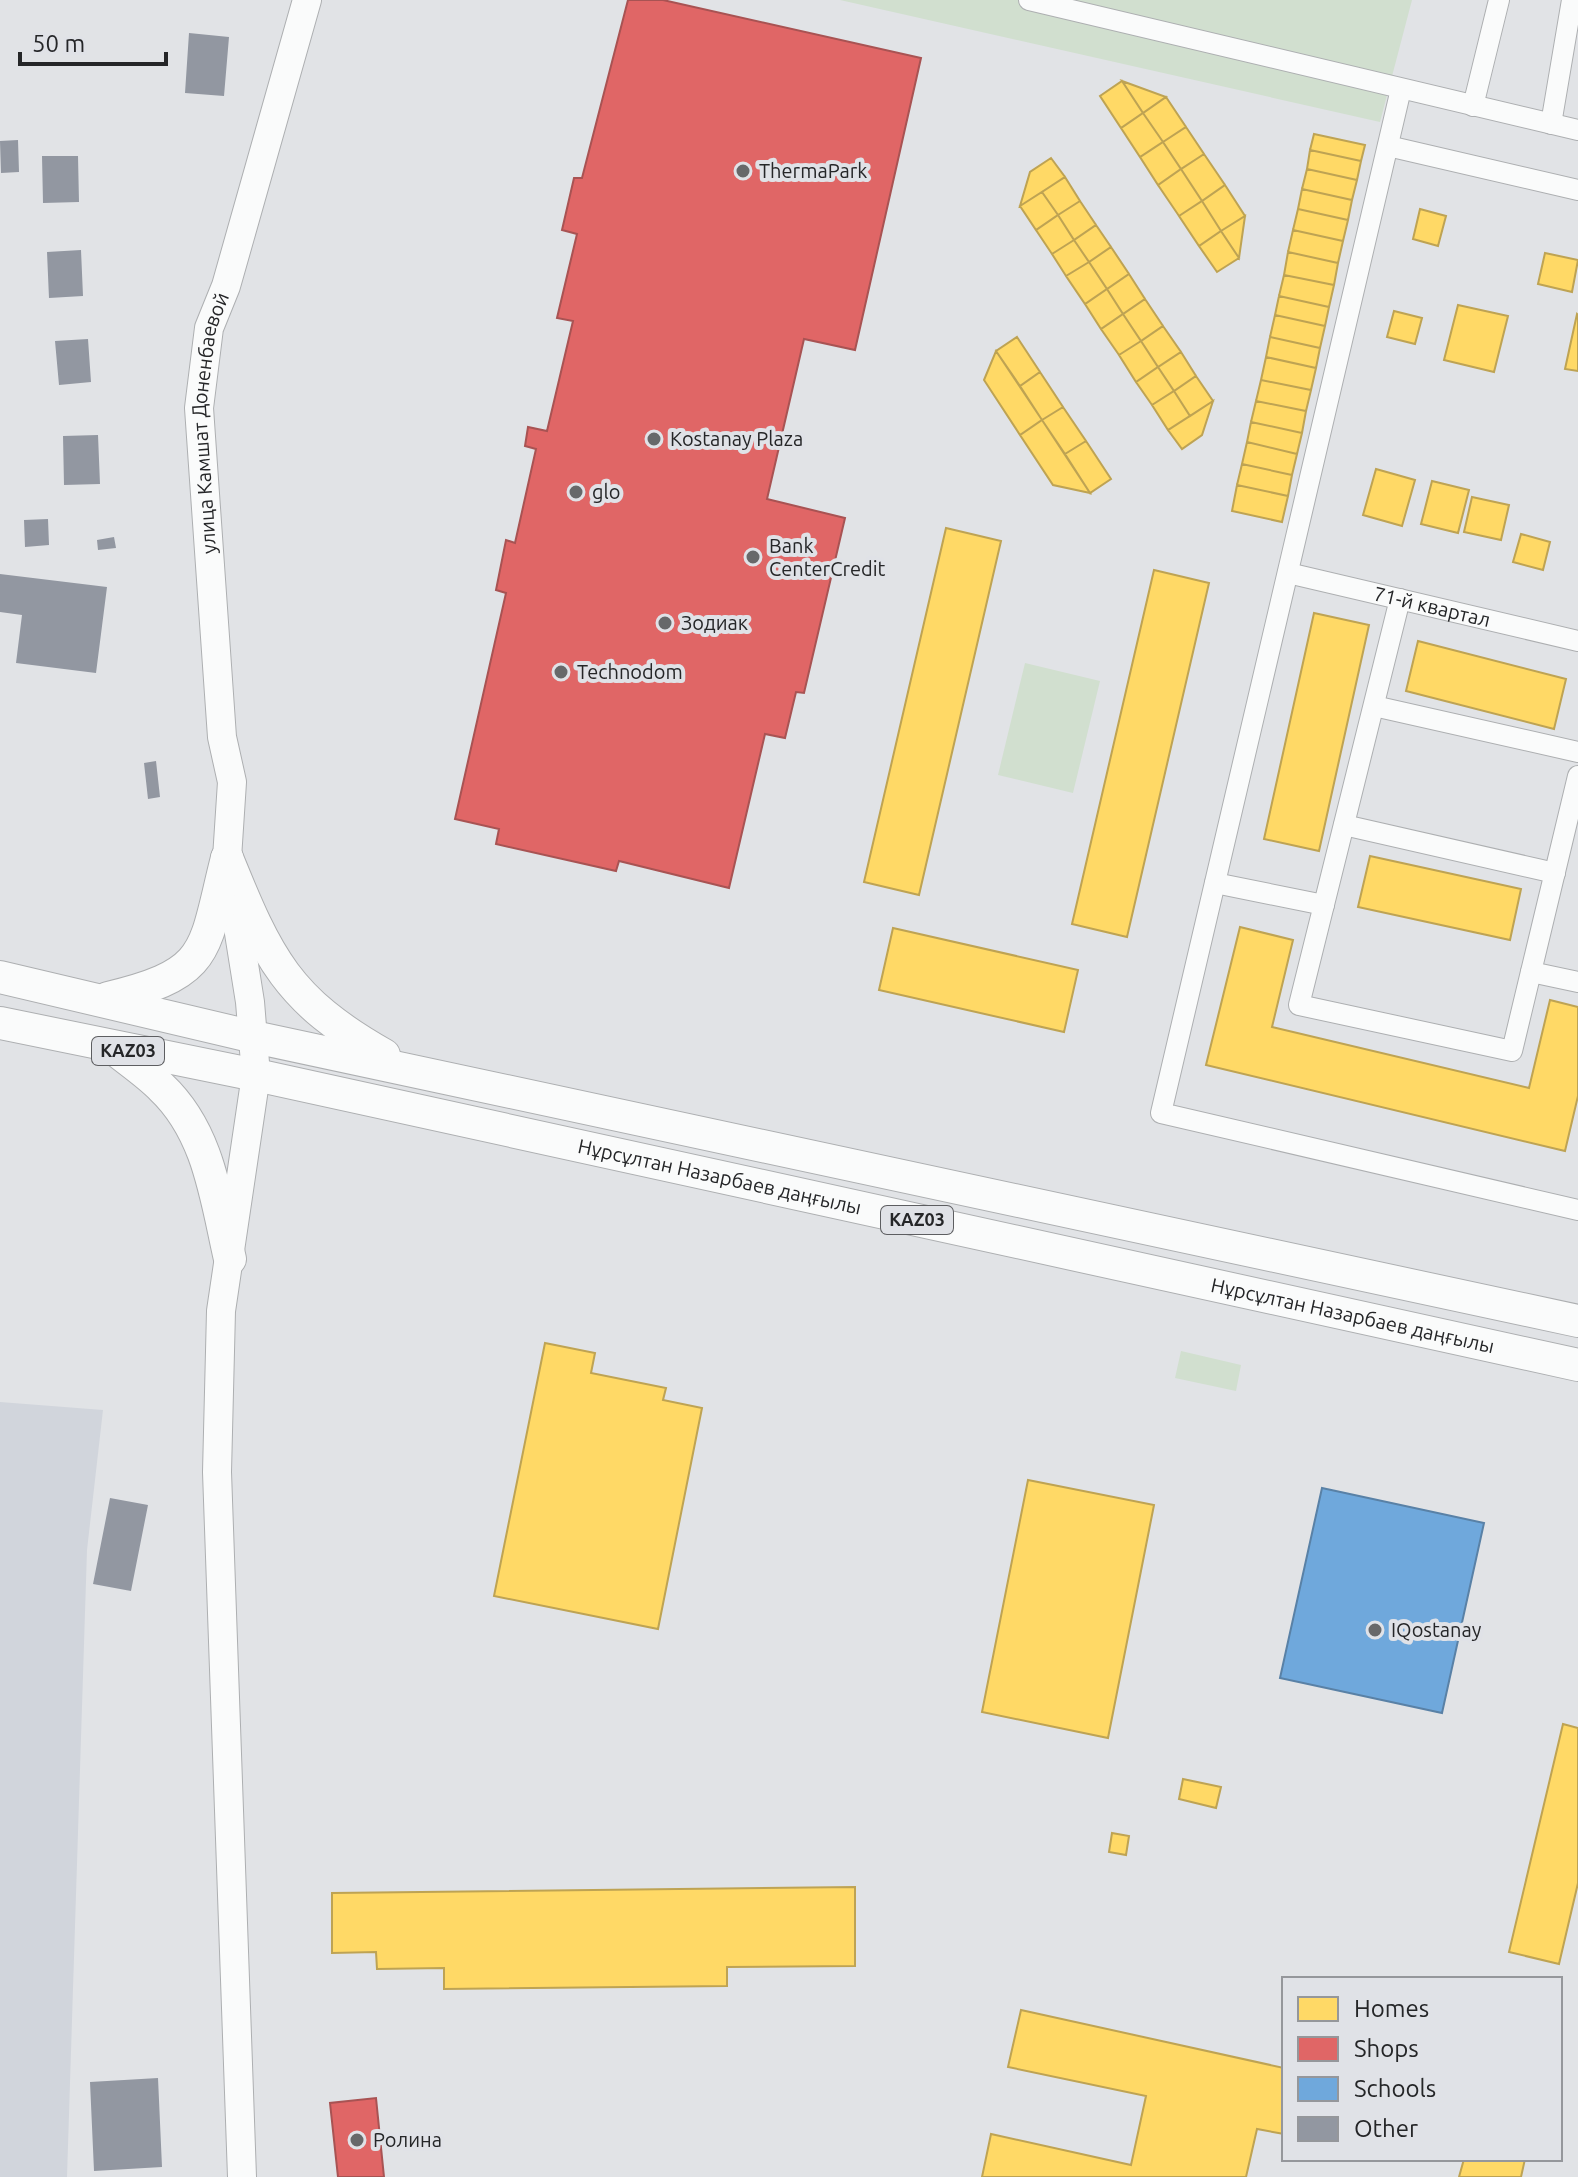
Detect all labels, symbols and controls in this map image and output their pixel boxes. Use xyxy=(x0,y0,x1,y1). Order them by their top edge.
scale bar xyxy=(20,16,166,66)
text: 50 m xyxy=(32,30,85,57)
place label: ThermaPark xyxy=(759,159,867,182)
marker: ThermaPark xyxy=(734,162,752,180)
street label: улица Камшат Доненбаевой xyxy=(187,289,233,555)
place label: Kostanay Plaza xyxy=(670,427,803,450)
marker: Kostanay Plaza xyxy=(645,430,663,448)
place label: glo xyxy=(592,480,620,503)
marker: glo xyxy=(567,483,585,501)
place label: Bank CenterCredit xyxy=(769,534,886,580)
marker: Bank CenterCredit xyxy=(744,548,762,566)
street label: 71-й квартал xyxy=(1372,582,1493,631)
place label: Зодиак xyxy=(681,611,748,634)
marker: Зодиак xyxy=(656,614,674,632)
place label: Technodom xyxy=(577,660,683,683)
marker: Technodom xyxy=(552,663,570,681)
road number: KАZ03 xyxy=(92,1037,164,1065)
street label: Нұрсұлтан Назарбаев даңғылы xyxy=(576,1134,864,1218)
road number: KАZ03 xyxy=(881,1206,953,1234)
street label: Нұрсұлтан Назарбаев даңғылы xyxy=(1209,1273,1497,1357)
place label: IQostanay xyxy=(1391,1618,1482,1641)
marker: IQostanay xyxy=(1366,1621,1384,1639)
legend xyxy=(1282,1977,1562,2161)
text: Homes xyxy=(1354,1995,1429,2022)
text: Shops xyxy=(1354,2035,1419,2062)
text: Schools xyxy=(1354,2075,1436,2102)
text: Other xyxy=(1354,2115,1418,2142)
place label: Ролина xyxy=(373,2128,442,2151)
marker: Ролина xyxy=(348,2131,366,2149)

